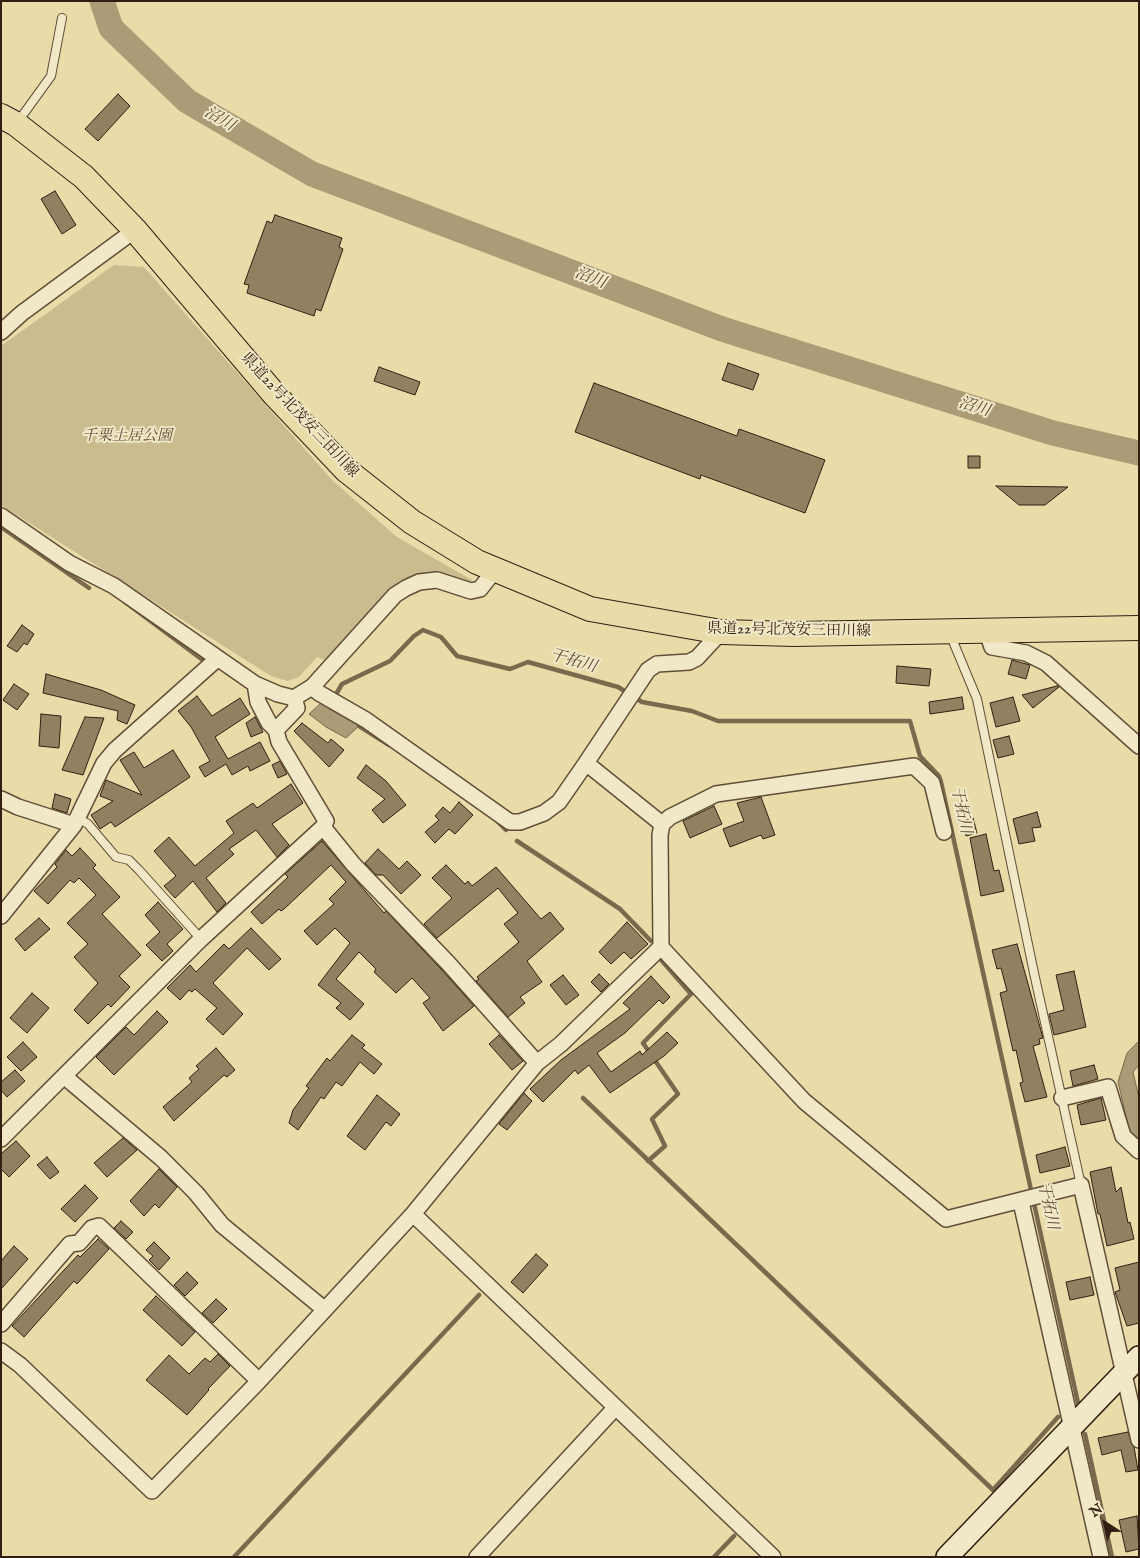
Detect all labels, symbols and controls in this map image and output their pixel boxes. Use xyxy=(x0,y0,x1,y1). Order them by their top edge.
water label: 沼川 xyxy=(200,104,238,136)
water label: 沼川 xyxy=(572,264,608,294)
street label: 県道22号北茂安三田川線 xyxy=(236,350,362,482)
water label: 沼川 xyxy=(956,394,992,422)
park label: 千栗土居公園 xyxy=(82,428,172,446)
street label: 県道22号北茂安三田川線 xyxy=(707,621,871,641)
water label: 干拓川 xyxy=(547,646,599,678)
water label: 干拓川 xyxy=(946,785,974,835)
water label: 干拓川 xyxy=(1033,1181,1061,1231)
north arrow xyxy=(1080,1498,1130,1548)
text: N xyxy=(1086,1500,1107,1522)

